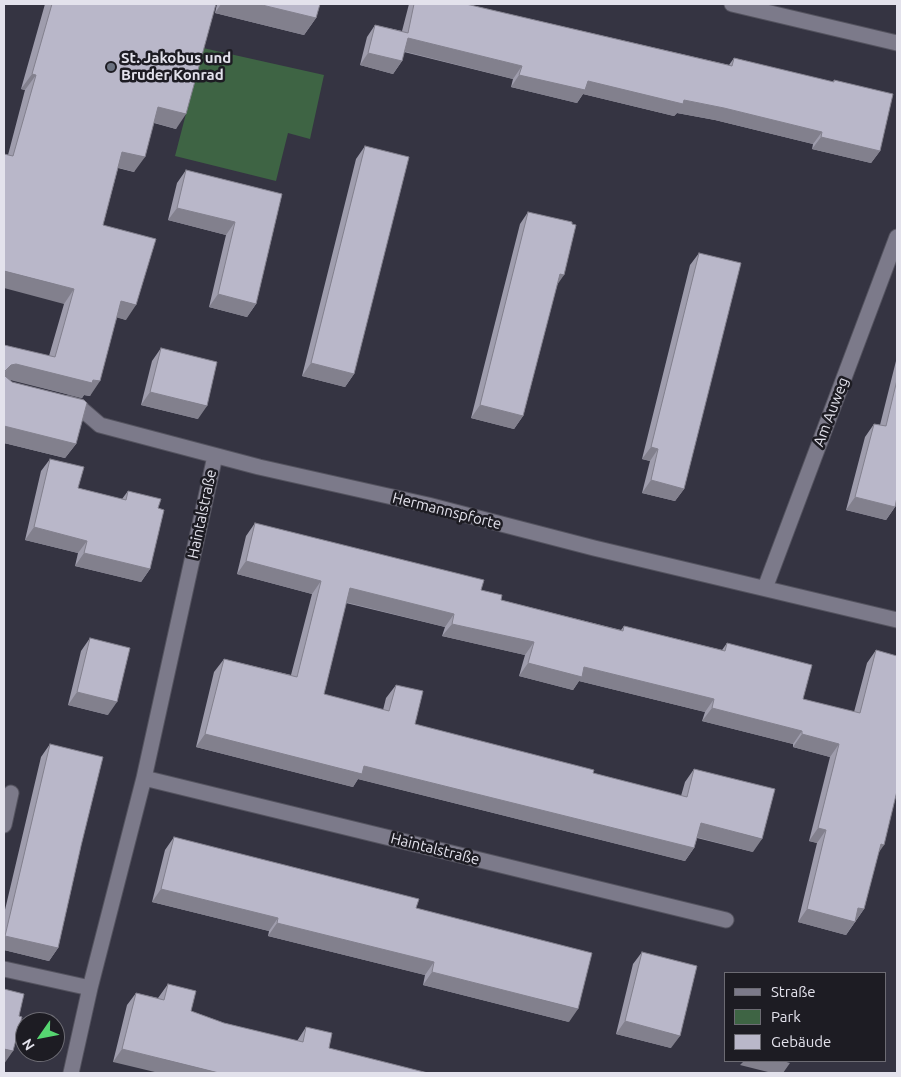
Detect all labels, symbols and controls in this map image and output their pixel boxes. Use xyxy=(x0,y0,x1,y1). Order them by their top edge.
place label: St. Jakobus und Bruder Konrad xyxy=(121,49,231,84)
marker: St. Jakobus und Bruder Konrad xyxy=(105,61,117,73)
street label: Am Auweg xyxy=(810,375,852,449)
street label: Haintalstraße xyxy=(184,468,220,560)
street label: Hermannspforte xyxy=(391,489,503,533)
street label: Haintalstraße xyxy=(389,829,481,869)
legend xyxy=(724,972,886,1062)
text: Straße xyxy=(771,983,815,1000)
text: Park xyxy=(771,1008,801,1025)
north arrow xyxy=(15,1012,65,1062)
text: Gebäude xyxy=(771,1033,831,1050)
text: N xyxy=(19,1036,38,1053)

